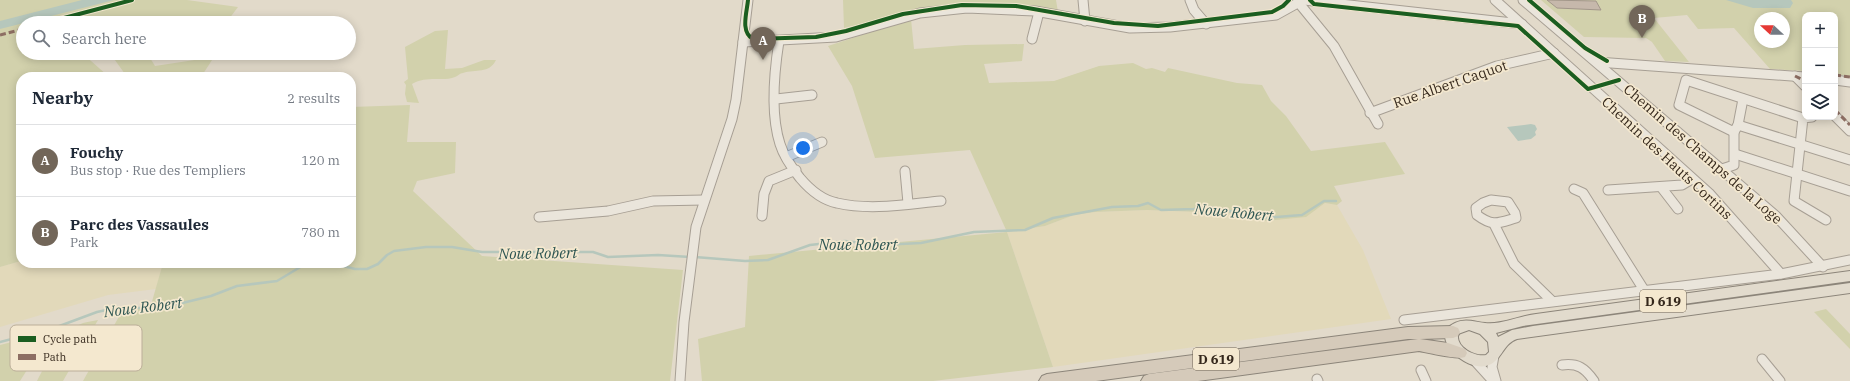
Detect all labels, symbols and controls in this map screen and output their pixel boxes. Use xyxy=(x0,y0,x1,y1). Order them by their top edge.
pin: B xyxy=(1629,5,1655,38)
north arrow xyxy=(1754,12,1790,48)
map controls xyxy=(1802,12,1838,120)
button: + xyxy=(1802,12,1838,48)
search box xyxy=(16,16,356,60)
icon: search xyxy=(30,27,52,49)
pin: A xyxy=(750,27,776,60)
text: Search here xyxy=(62,29,147,48)
button: − xyxy=(1802,48,1838,84)
street label: Rue Albert Caquot xyxy=(1391,56,1509,112)
street label: Chemin des Champs de la Loge xyxy=(1620,80,1786,228)
button: layers xyxy=(1802,84,1838,120)
text: Nearby xyxy=(32,87,93,109)
text: 2 results xyxy=(287,90,340,107)
street label: Chemin des Hauts Cortins xyxy=(1598,93,1736,223)
your location xyxy=(793,138,813,158)
text: Fouchy xyxy=(70,143,123,162)
text: A xyxy=(40,152,50,169)
text: 120 m xyxy=(301,152,340,169)
text: Bus stop · Rue des Templiers xyxy=(70,162,246,179)
water label: Noue Robert xyxy=(1193,199,1275,225)
text: Parc des Vassaules xyxy=(70,215,209,234)
text: B xyxy=(40,224,50,241)
text: 780 m xyxy=(301,224,340,241)
text: Park xyxy=(70,234,98,251)
water label: Noue Robert xyxy=(817,235,898,254)
water label: Noue Robert xyxy=(497,243,578,263)
road number: D 619 xyxy=(1640,290,1686,312)
water label: Noue Robert xyxy=(102,293,184,321)
legend xyxy=(10,325,142,371)
text: Cycle path xyxy=(43,332,97,346)
road number: D 619 xyxy=(1193,348,1239,370)
text: Path xyxy=(43,350,66,364)

